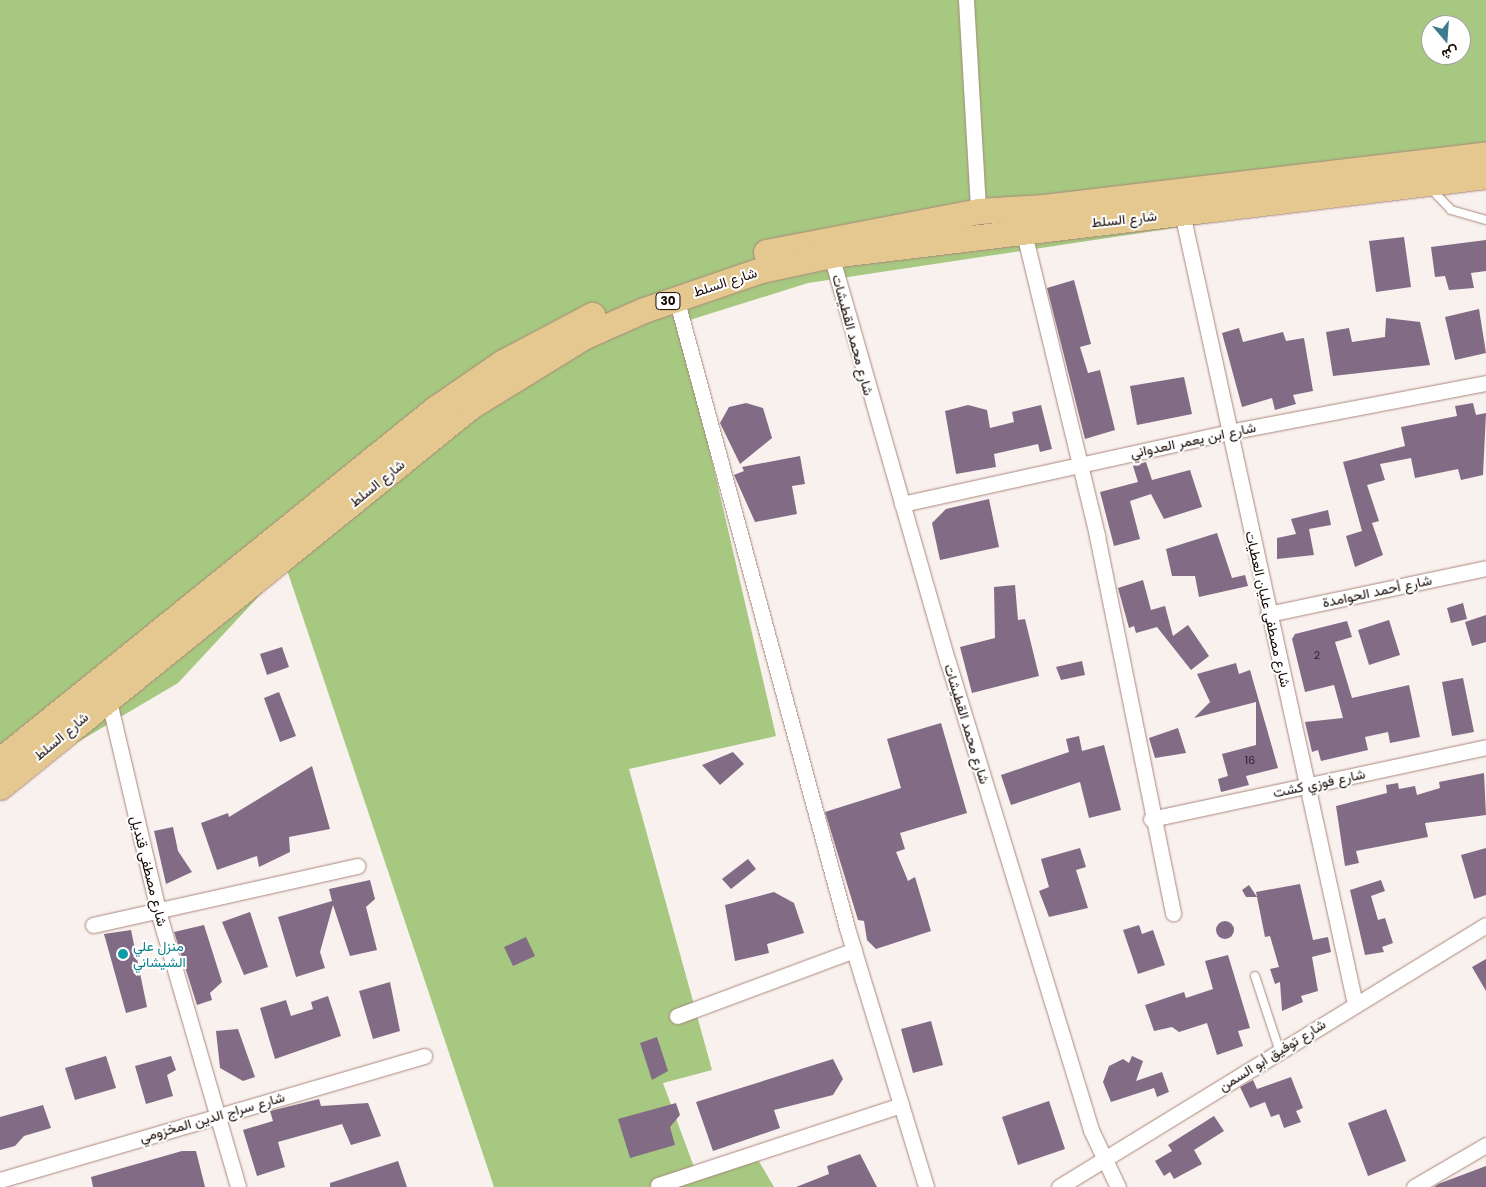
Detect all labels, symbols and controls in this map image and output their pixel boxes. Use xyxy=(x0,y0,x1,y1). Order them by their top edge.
north arrow xyxy=(1421,15,1471,65)
text: ش xyxy=(1439,41,1461,65)
street label: شارع السلط xyxy=(1090,207,1158,231)
street label: شارع السلط xyxy=(691,264,759,300)
street label: شارع محمد القطيشات xyxy=(829,273,877,397)
road number: 30 xyxy=(654,292,682,310)
street label: شارع ابن يعمر العدواني xyxy=(1129,418,1257,462)
street label: شارع السلط xyxy=(346,456,408,510)
street label: شارع مصطفى عليان العطيات xyxy=(1242,529,1294,689)
street label: شارع أحمد الحوامدة xyxy=(1321,571,1433,611)
house number: 2 xyxy=(1314,648,1320,662)
street label: شارع محمد القطيشات xyxy=(941,662,993,786)
street label: شارع السلط xyxy=(30,708,92,764)
house number: 16 xyxy=(1245,753,1255,767)
street label: شارع فوزي كشت xyxy=(1271,765,1367,801)
street label: شارع مصطفى قنديل xyxy=(127,814,171,928)
place label: منزل علي الشيشاني xyxy=(133,938,186,970)
marker: منزل علي الشيشاني xyxy=(117,948,129,960)
street label: شارع توفيق أبو السمن xyxy=(1215,1015,1329,1095)
street label: شارع سراج الدين المخزومي xyxy=(137,1088,287,1146)

